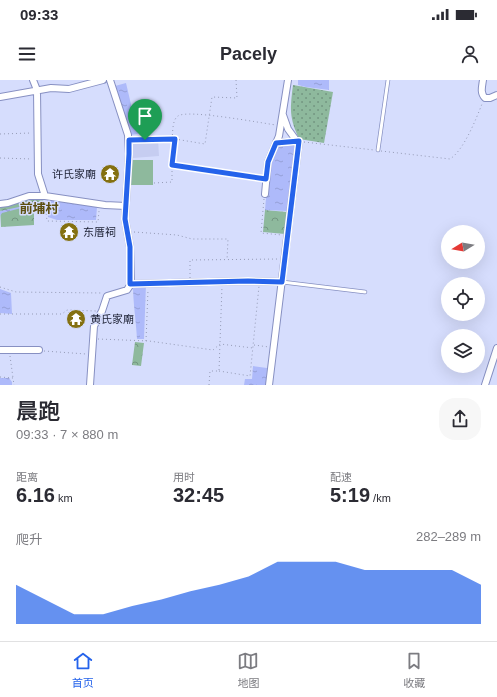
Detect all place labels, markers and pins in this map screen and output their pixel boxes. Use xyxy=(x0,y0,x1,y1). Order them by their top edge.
pin xyxy=(128,99,162,140)
temple icon: 许氏家廟 xyxy=(99,163,121,185)
place label: 许氏家廟 xyxy=(52,168,96,180)
temple icon: 东厝祠 xyxy=(58,221,80,243)
place label: 东厝祠 xyxy=(83,226,116,238)
temple icon: 黄氏家廟 xyxy=(65,308,87,330)
place label: 黄氏家廟 xyxy=(90,313,134,325)

